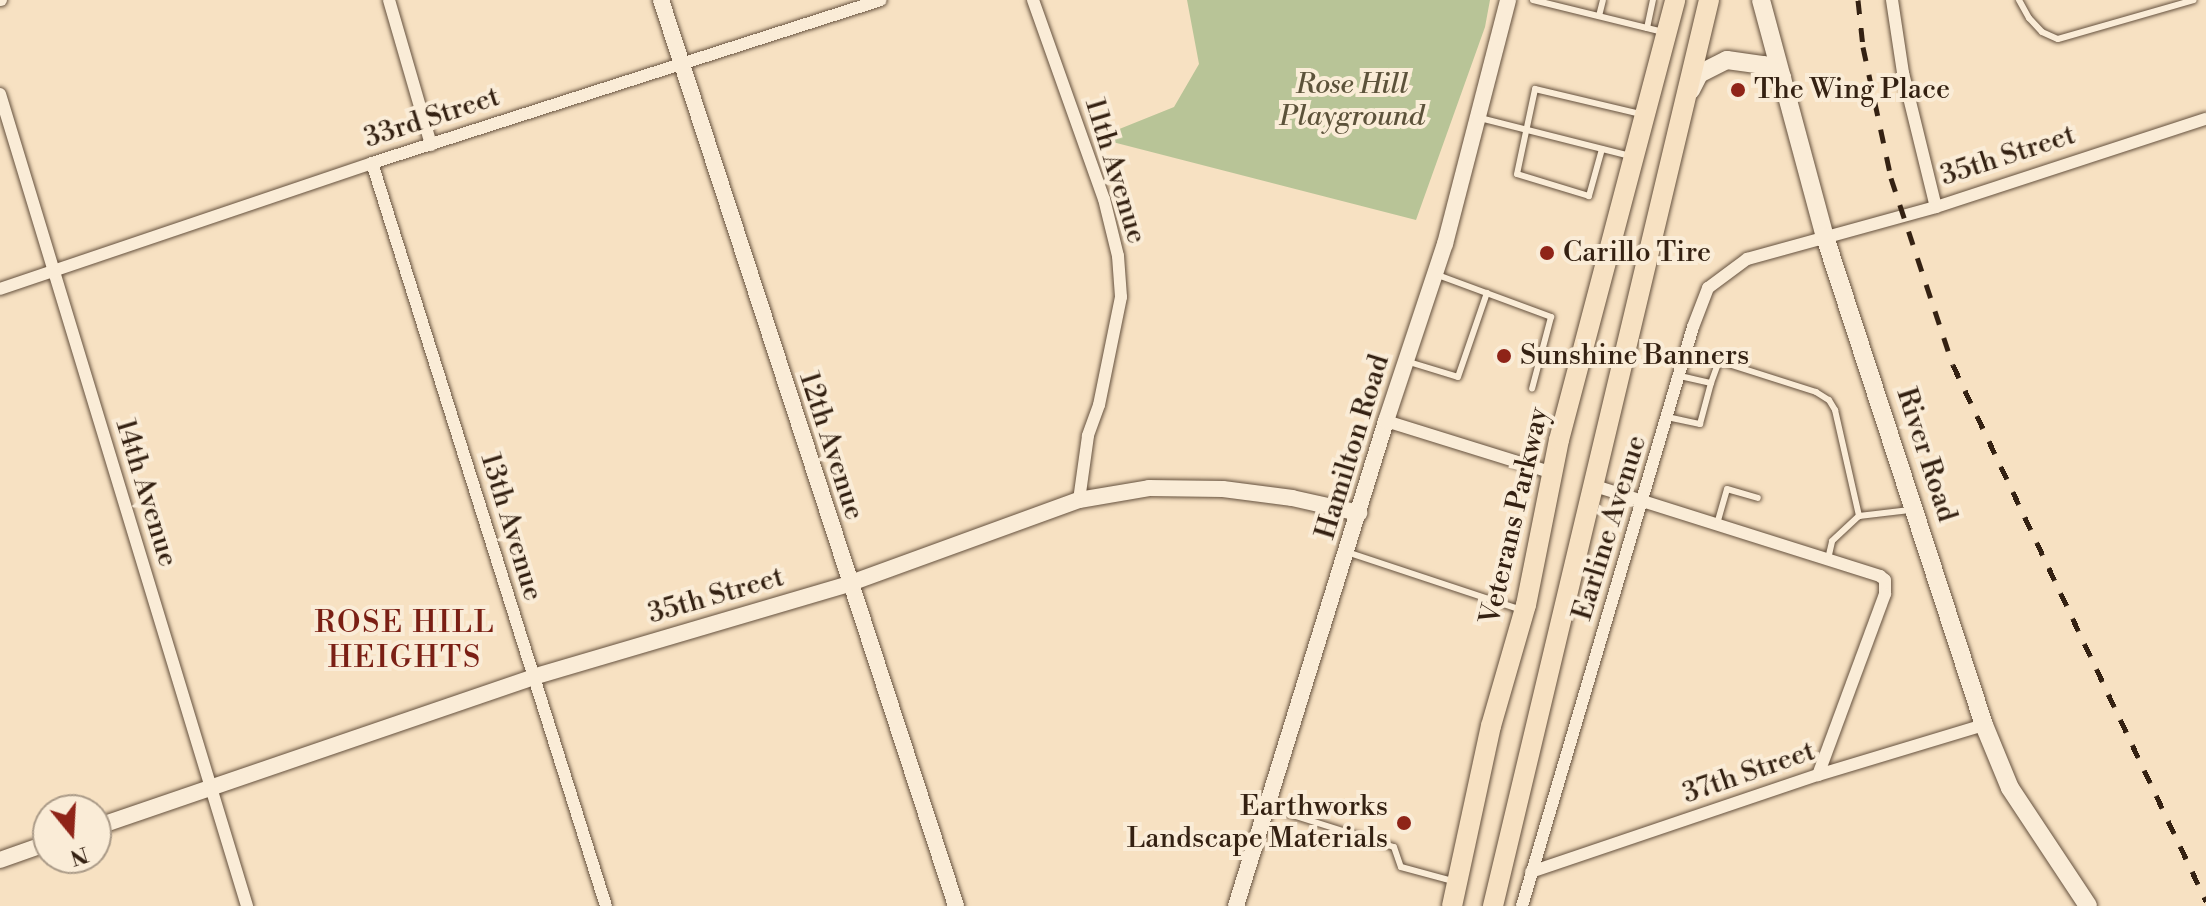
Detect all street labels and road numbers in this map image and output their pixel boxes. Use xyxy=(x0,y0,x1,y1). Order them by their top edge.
street label: 33rd Street xyxy=(360,80,504,156)
street label: 11th Avenue xyxy=(1077,94,1153,248)
street label: 35th Street xyxy=(1936,118,2080,194)
street label: Hamilton Road xyxy=(1309,351,1397,543)
street label: 12th Avenue xyxy=(791,368,871,524)
street label: River Road xyxy=(1889,384,1963,526)
street label: Veterans Parkway xyxy=(1474,404,1556,628)
street label: 14th Avenue xyxy=(108,415,184,571)
street label: Earline Avenue xyxy=(1566,431,1654,625)
street label: 13th Avenue xyxy=(473,449,549,605)
street label: 35th Street xyxy=(644,561,788,631)
street label: 37th Street xyxy=(1678,735,1820,811)

